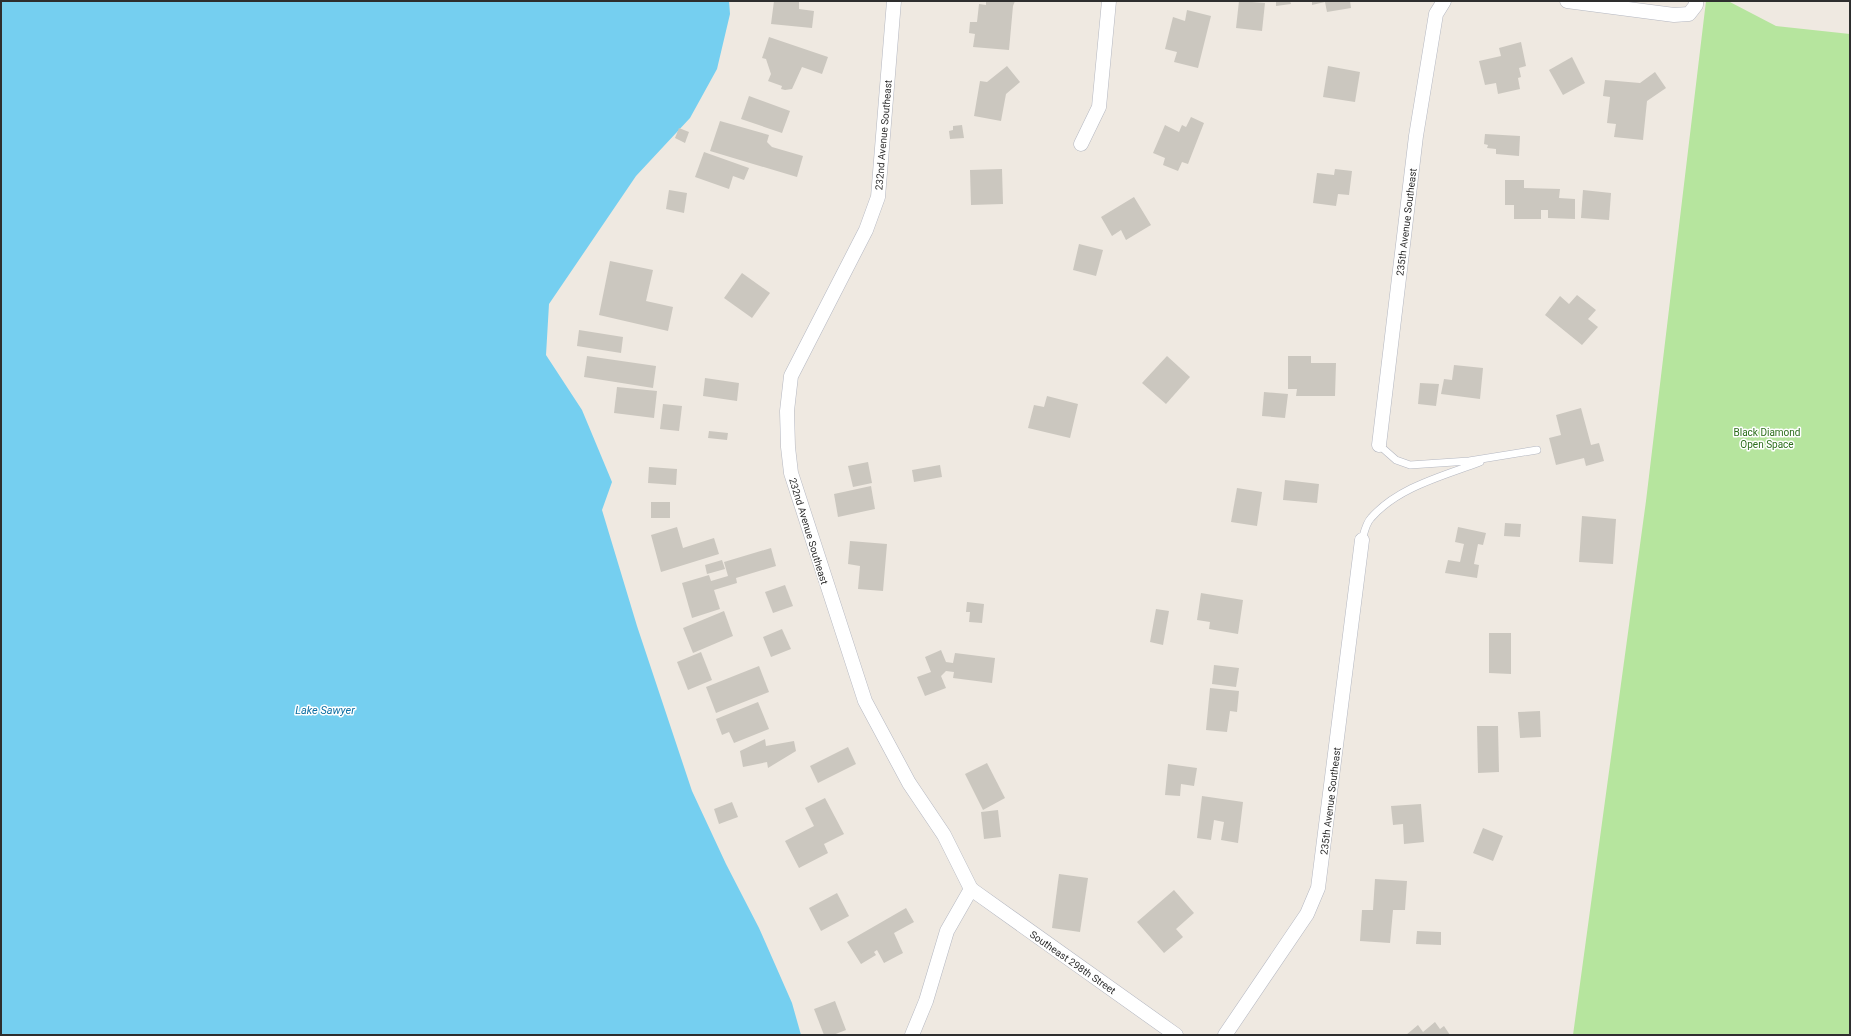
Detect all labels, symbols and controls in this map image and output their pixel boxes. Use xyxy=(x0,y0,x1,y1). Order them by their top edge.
street label: 232nd Avenue Southeast xyxy=(873,79,894,191)
street label: 235th Avenue Southeast xyxy=(1394,168,1419,277)
park label: Black Diamond Open Space xyxy=(1734,427,1800,450)
street label: 232nd Avenue Southeast xyxy=(787,477,830,586)
water label: Lake Sawyer xyxy=(295,704,355,717)
street label: 235th Avenue Southeast xyxy=(1318,747,1343,856)
street label: Southeast 298th Street xyxy=(1028,929,1118,996)

